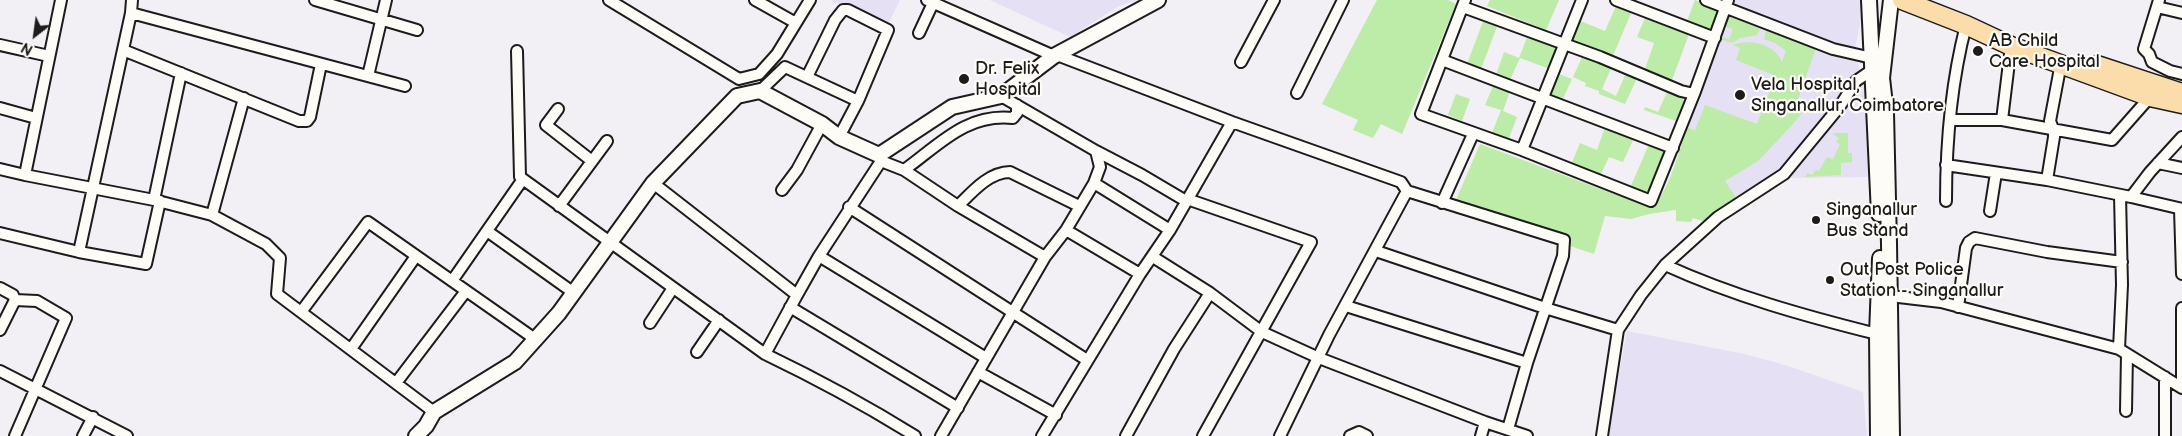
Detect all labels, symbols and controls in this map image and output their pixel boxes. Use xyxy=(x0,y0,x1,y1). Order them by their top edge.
north arrow xyxy=(10,10,60,60)
place label: AB Child Care Hospital xyxy=(1989,30,2100,72)
text: N xyxy=(18,38,36,58)
marker: AB Child Care Hospital xyxy=(1971,44,1985,58)
place label: Dr. Felix Hospital xyxy=(975,58,1041,100)
marker: Dr. Felix Hospital xyxy=(957,72,971,86)
place label: Vela Hospital, Singanallur, Coimbatore xyxy=(1751,74,1944,116)
marker: Vela Hospital, Singanallur, Coimbatore xyxy=(1733,88,1747,102)
place label: Singanallur Bus Stand xyxy=(1826,199,1917,242)
marker: Singanallur Bus Stand xyxy=(1810,214,1822,226)
place label: Out Post Police Station - Singanallur xyxy=(1840,259,2003,302)
marker: Out Post Police Station - Singanallur xyxy=(1824,274,1836,286)

